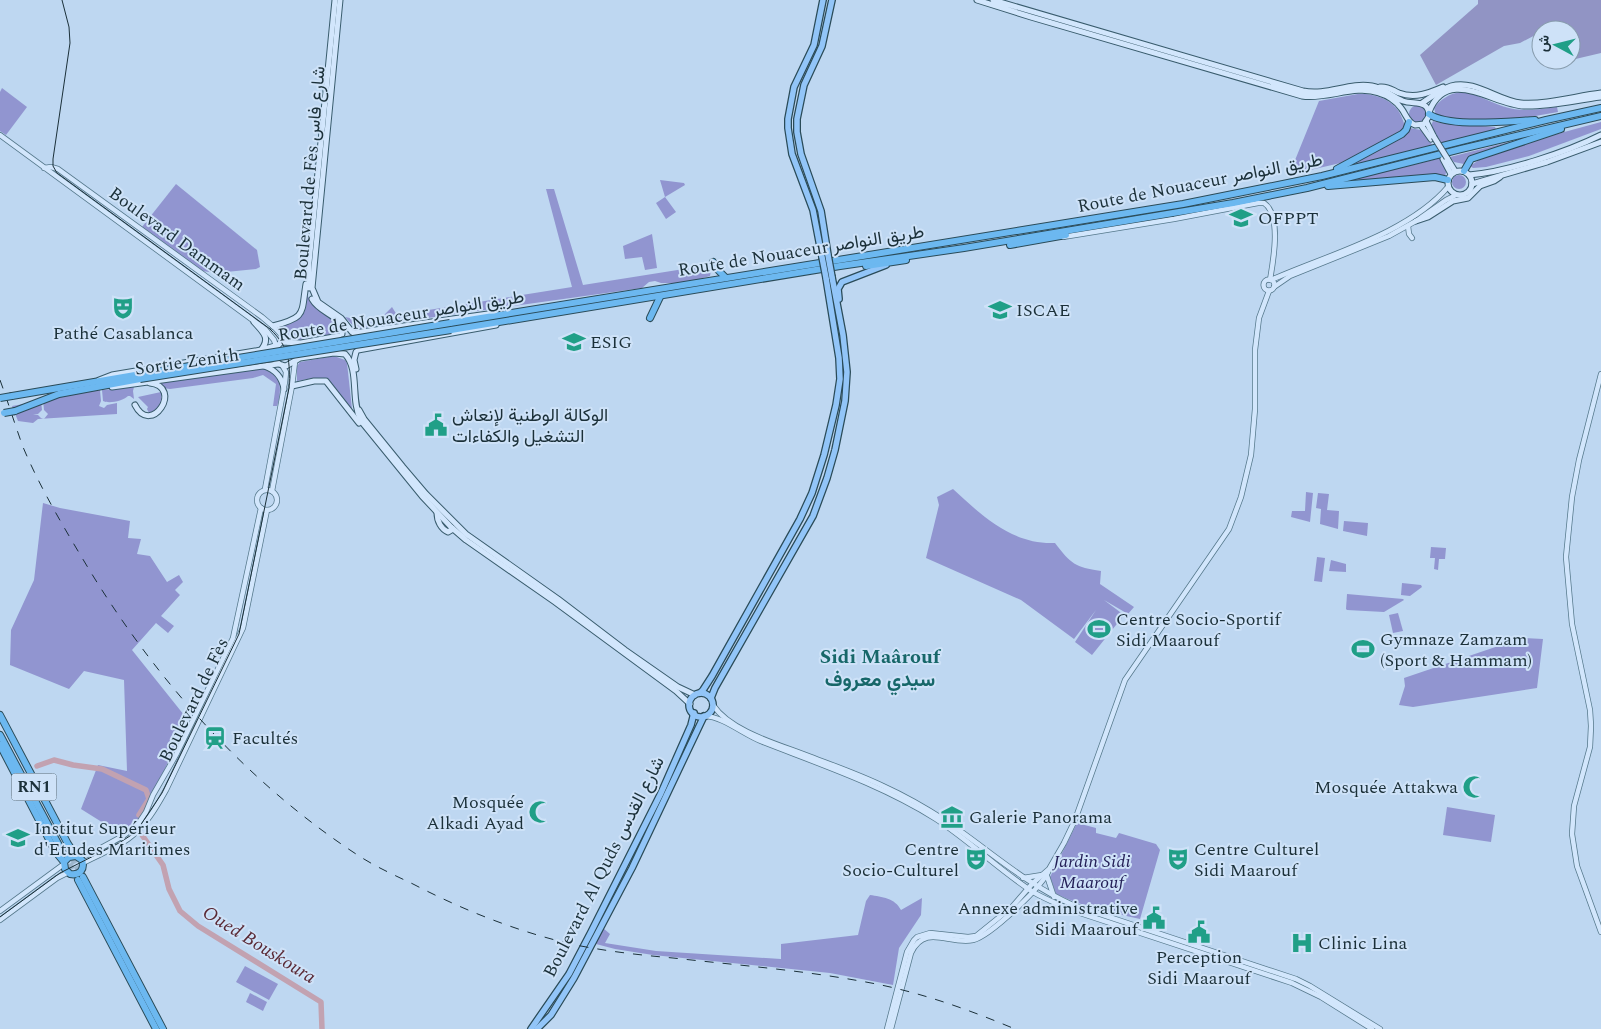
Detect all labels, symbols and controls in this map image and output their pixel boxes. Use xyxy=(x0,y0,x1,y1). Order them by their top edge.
north arrow xyxy=(1531,20,1581,70)
text: ش xyxy=(1532,34,1555,53)
street label: Boulevard de Fès شارع فاس xyxy=(287,65,333,281)
street label: Route de Nouaceur طريق النواصر xyxy=(1075,146,1325,220)
street label: Boulevard Dammam xyxy=(103,180,251,298)
school or university icon: OFPPT xyxy=(1228,205,1254,231)
place label: OFPPT xyxy=(1258,205,1319,232)
street label: Route de Nouaceur طريق النواصر xyxy=(676,218,926,284)
street label: Route de Nouaceur طريق النواصر xyxy=(276,283,526,349)
theatre icon: Pathé Casablanca xyxy=(110,295,136,321)
school or university icon: ISCAE xyxy=(987,297,1013,323)
place label: ISCAE xyxy=(1016,297,1071,324)
place label: Pathé Casablanca xyxy=(53,320,193,347)
school or university icon: ESIG xyxy=(561,329,587,355)
place label: ESIG xyxy=(590,329,632,356)
street label: Sortie Zenith xyxy=(133,341,241,383)
place label: الوكالة الوطنية لإنعاش التشغيل والكفاءات xyxy=(452,402,608,450)
public building icon: الوكالة الوطنية لإنعاش التشغيل والكفاءات xyxy=(423,412,449,438)
place label: Centre Socio-Sportif Sidi Maarouf xyxy=(1116,606,1283,654)
sports icon: Centre Socio-Sportif Sidi Maarouf xyxy=(1086,616,1112,642)
place label: Gymnaze Zamzam (Sport & Hammam) xyxy=(1380,626,1532,674)
street label: Boulevard de Fès xyxy=(152,633,236,767)
sports icon: Gymnaze Zamzam (Sport & Hammam) xyxy=(1350,636,1376,662)
district label: Sidi Maârouf سيدي معروف xyxy=(820,642,942,696)
station icon: Facultés xyxy=(202,725,228,751)
place label: Facultés xyxy=(232,725,298,752)
street label: Boulevard Al Quds شارع القدس xyxy=(536,752,672,982)
road number: RN1 xyxy=(12,774,56,800)
place label: Mosquée Attakwa xyxy=(1314,774,1458,801)
mosque icon: Mosquée Attakwa xyxy=(1461,774,1487,800)
place label: Mosquée Alkadi Ayad xyxy=(426,789,524,837)
mosque icon: Mosquée Alkadi Ayad xyxy=(527,799,553,825)
museum icon: Galerie Panorama xyxy=(939,804,965,830)
place label: Galerie Panorama xyxy=(969,804,1112,831)
place label: Institut Supérieur d'Etudes Maritimes xyxy=(34,815,191,863)
school or university icon: Institut Supérieur d'Etudes Maritimes xyxy=(5,825,31,851)
place label: Centre Socio-Culturel xyxy=(842,836,959,884)
place label: Centre Culturel Sidi Maarouf xyxy=(1194,836,1319,884)
theatre icon: Centre Socio-Culturel xyxy=(963,846,989,872)
theatre icon: Centre Culturel Sidi Maarouf xyxy=(1165,846,1191,872)
park label: Jardin Sidi Maarouf xyxy=(1051,848,1131,896)
place label: Annexe administrative Sidi Maarouf xyxy=(958,895,1140,943)
water label: Oued Bouskoura xyxy=(196,898,322,992)
public building icon: Annexe administrative Sidi Maarouf xyxy=(1141,905,1167,931)
public building icon: Perception Sidi Maarouf xyxy=(1186,919,1212,945)
hospital icon: Clinic Lina xyxy=(1289,930,1315,956)
place label: Clinic Lina xyxy=(1318,930,1408,957)
place label: Perception Sidi Maarouf xyxy=(1147,944,1253,992)

